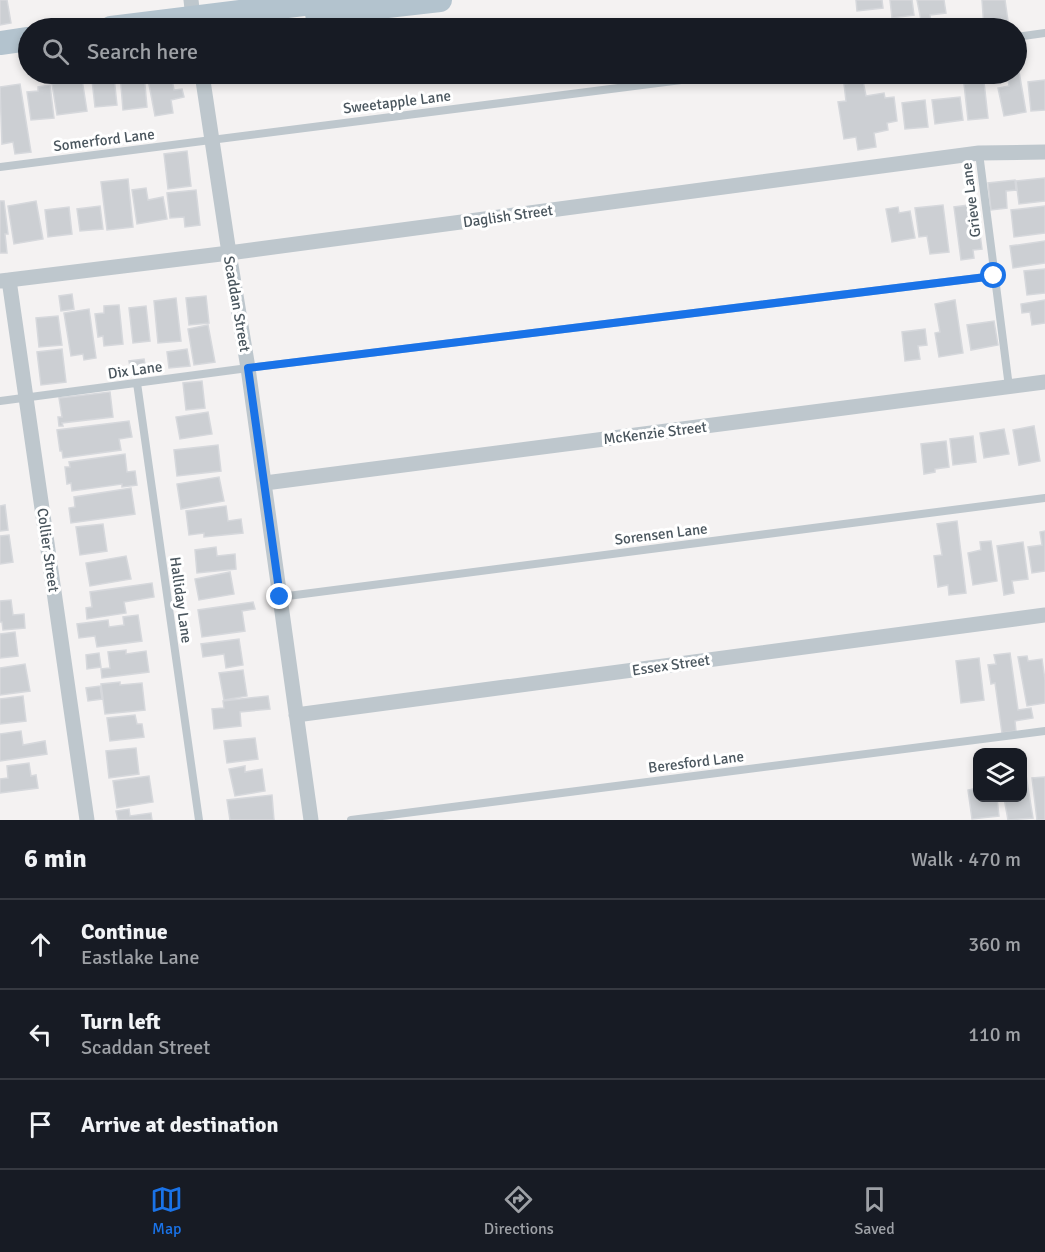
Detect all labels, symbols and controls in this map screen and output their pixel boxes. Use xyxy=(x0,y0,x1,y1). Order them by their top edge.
search box xyxy=(18,18,1027,84)
icon: search xyxy=(39,35,72,68)
text: Search here xyxy=(87,38,198,65)
street label: Sweetapple Lane xyxy=(342,86,452,118)
street label: Somerford Lane xyxy=(52,125,156,155)
street label: Grieve Lane xyxy=(957,162,985,238)
street label: Daglish Street xyxy=(462,201,554,231)
street label: Scaddan Street xyxy=(220,255,254,353)
route start xyxy=(980,262,1006,288)
street label: Dix Lane xyxy=(107,357,163,383)
street label: McKenzie Street xyxy=(602,418,708,448)
street label: Collier Street xyxy=(33,507,63,593)
street label: Sorensen Lane xyxy=(613,519,709,549)
street label: Halliday Lane xyxy=(166,556,196,644)
route end xyxy=(266,583,292,609)
street label: Essex Street xyxy=(631,651,711,679)
street label: Beresford Lane xyxy=(647,747,745,777)
map controls xyxy=(973,748,1027,802)
button: layers xyxy=(973,748,1027,802)
text: 6 min xyxy=(24,843,87,875)
text: Walk · 470 m xyxy=(911,847,1021,872)
text: Continue xyxy=(81,918,168,945)
icon: ahead xyxy=(24,928,57,961)
text: 360 m xyxy=(968,932,1021,957)
text: Eastlake Lane xyxy=(81,945,199,970)
text: Turn left xyxy=(81,1008,161,1035)
icon: left xyxy=(24,1018,57,1051)
text: 110 m xyxy=(968,1022,1021,1047)
text: Scaddan Street xyxy=(81,1035,210,1060)
icon: arrive xyxy=(24,1108,57,1141)
text: Arrive at destination xyxy=(81,1111,278,1138)
tab: Map xyxy=(150,1183,183,1239)
tab: Directions xyxy=(484,1183,554,1239)
tab: Saved xyxy=(854,1183,895,1239)

